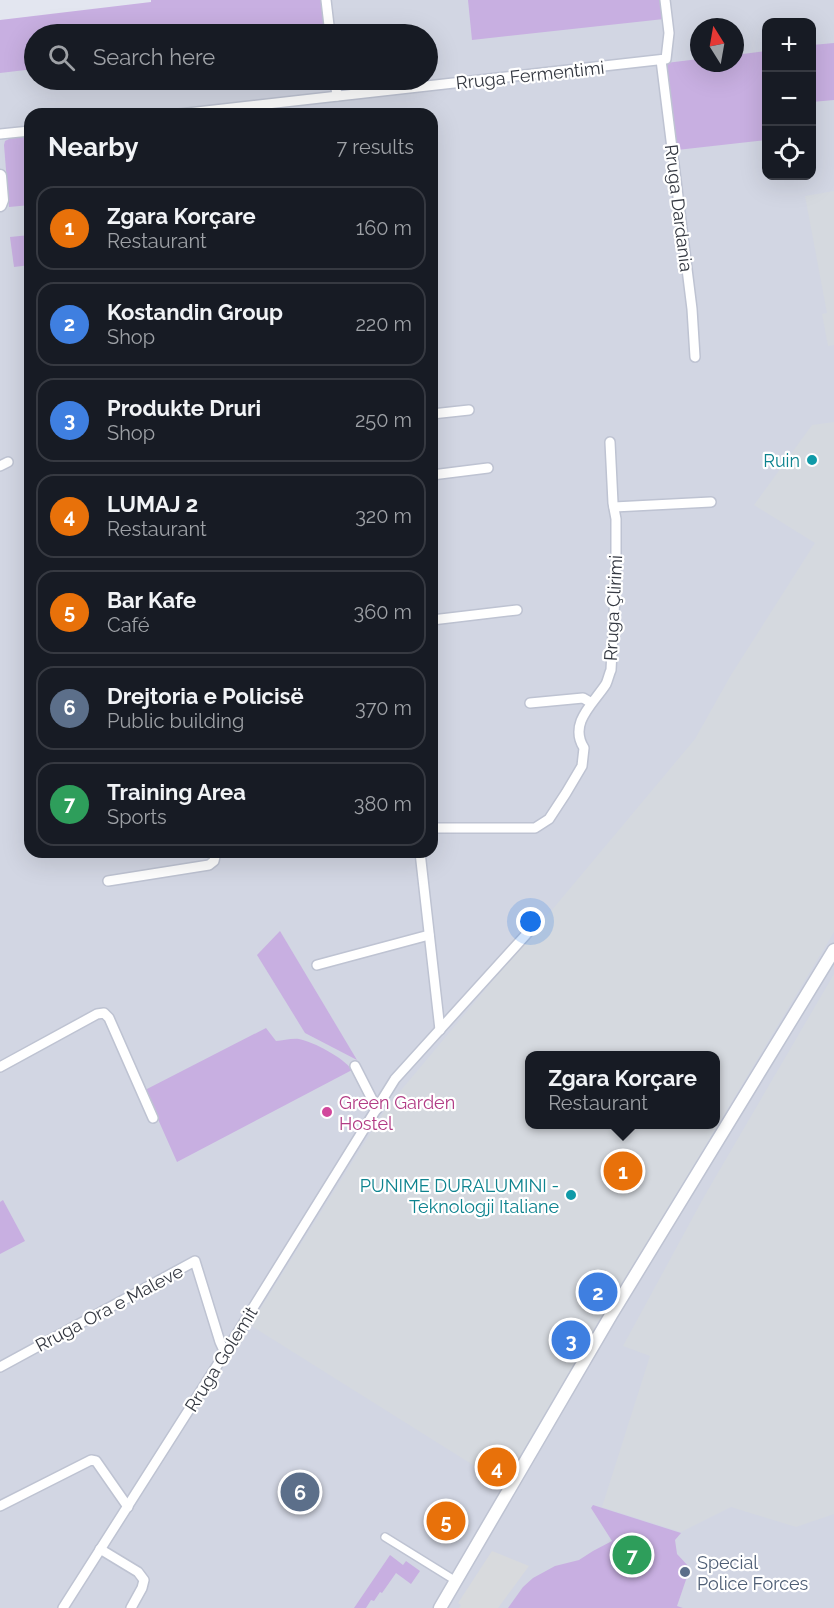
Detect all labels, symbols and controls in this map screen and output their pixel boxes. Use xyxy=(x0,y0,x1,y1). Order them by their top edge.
north arrow xyxy=(690,18,744,72)
map controls xyxy=(762,18,816,180)
button: + xyxy=(762,18,816,72)
search box xyxy=(24,24,438,90)
icon: search xyxy=(45,41,78,74)
text: Search here xyxy=(93,44,215,70)
street label: Rruga Fermentimi xyxy=(455,57,605,93)
button: − xyxy=(762,72,816,126)
button: locate xyxy=(762,126,816,180)
text: Nearby xyxy=(48,132,138,162)
text: 7 results xyxy=(336,135,414,159)
street label: Rruga Dardania xyxy=(661,143,697,273)
text: Zgara Korçare xyxy=(107,203,256,229)
text: 1 xyxy=(65,216,74,240)
text: 160 m xyxy=(356,216,412,240)
text: Restaurant xyxy=(107,229,207,253)
text: Kostandin Group xyxy=(107,299,283,325)
text: 2 xyxy=(64,312,75,336)
text: 220 m xyxy=(355,312,412,336)
text: Shop xyxy=(107,325,155,349)
text: Produkte Druri xyxy=(107,395,261,421)
text: 3 xyxy=(64,408,75,432)
text: 250 m xyxy=(355,408,412,432)
text: Shop xyxy=(107,421,155,445)
place label: Ruin xyxy=(763,450,800,471)
marker: Ruin xyxy=(805,453,819,467)
text: LUMAJ 2 xyxy=(107,491,198,517)
text: 4 xyxy=(64,504,75,528)
text: 320 m xyxy=(355,504,412,528)
text: Restaurant xyxy=(107,517,207,541)
street label: Rruga Çlirimi xyxy=(600,554,626,662)
text: Bar Kafe xyxy=(107,587,196,613)
text: 5 xyxy=(64,600,75,624)
text: 360 m xyxy=(354,600,412,624)
text: Café xyxy=(107,613,150,637)
text: Drejtoria e Policisë xyxy=(107,683,304,709)
text: 6 xyxy=(63,696,76,720)
text: 370 m xyxy=(355,696,412,720)
text: Public building xyxy=(107,709,244,733)
text: Training Area xyxy=(107,779,246,805)
text: 7 xyxy=(64,792,75,816)
text: 380 m xyxy=(354,792,412,816)
text: Sports xyxy=(107,805,167,829)
your location xyxy=(516,907,545,936)
popup xyxy=(525,1051,720,1129)
text: Zgara Korçare xyxy=(548,1065,697,1091)
text: Restaurant xyxy=(548,1091,648,1115)
place label: Green Garden Hostel xyxy=(339,1092,455,1134)
marker: Green Garden Hostel xyxy=(320,1105,334,1119)
pin: 1 xyxy=(604,1148,642,1194)
place label: PUNIME DURALUMINI - Teknologji Italiane xyxy=(360,1175,559,1217)
marker: PUNIME DURALUMINI - Teknologji Italiane xyxy=(564,1188,578,1202)
street label: Rruga Ora e Maleve xyxy=(32,1260,187,1356)
pin: 2 xyxy=(578,1270,618,1314)
street label: Rruga Golemit xyxy=(180,1303,262,1415)
pin: 3 xyxy=(552,1318,590,1362)
pin: 4 xyxy=(478,1444,516,1490)
pin: 6 xyxy=(280,1470,320,1514)
pin: 5 xyxy=(426,1498,466,1544)
pin: 7 xyxy=(612,1532,652,1578)
place label: Special Police Forces xyxy=(697,1552,809,1594)
marker: Special Police Forces xyxy=(678,1565,692,1579)

